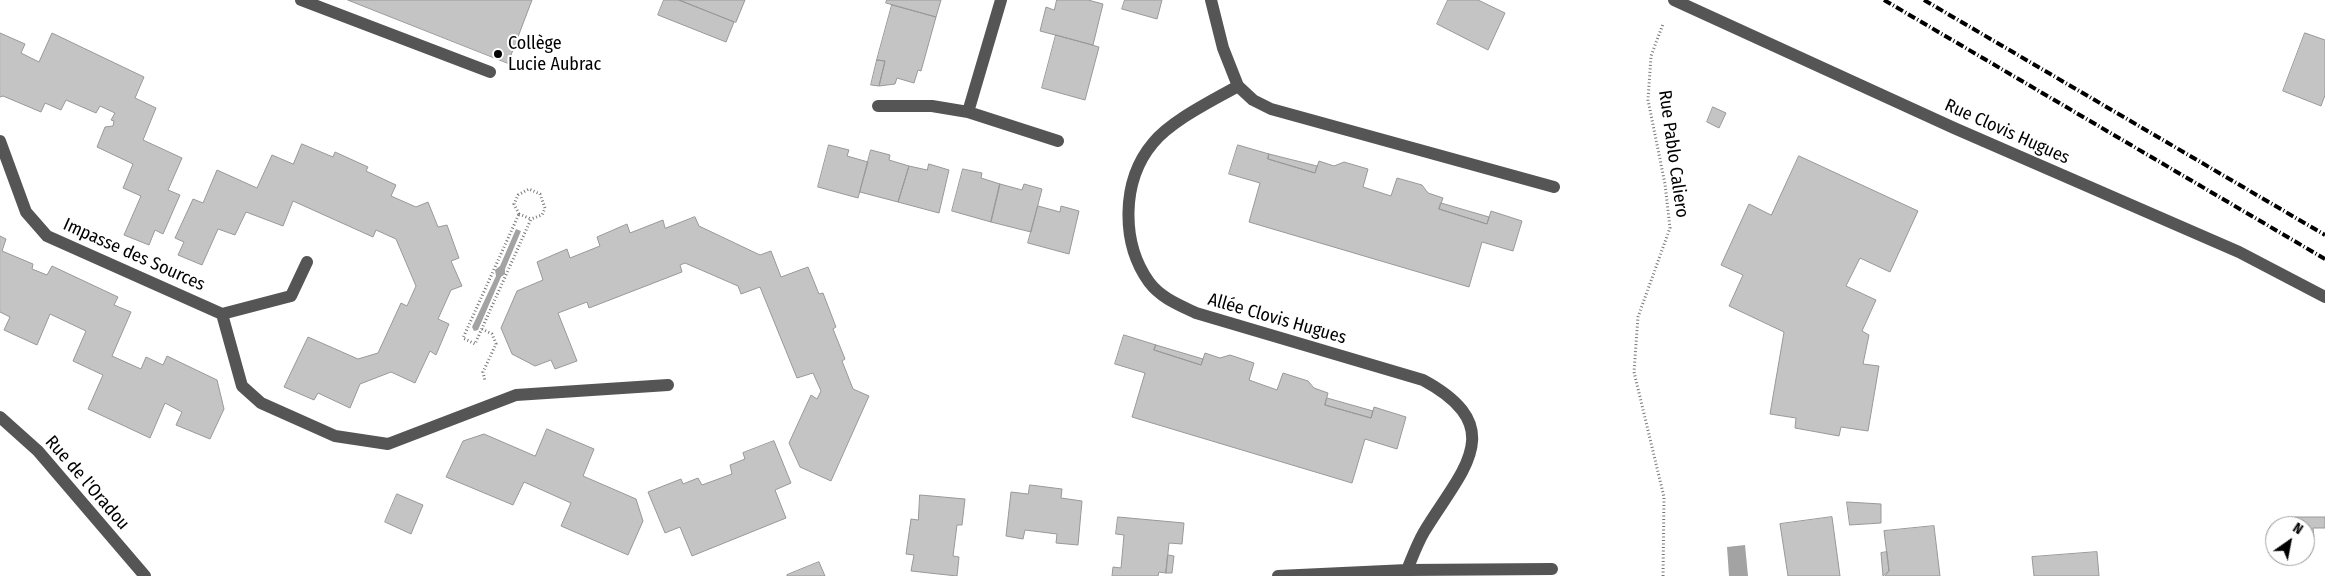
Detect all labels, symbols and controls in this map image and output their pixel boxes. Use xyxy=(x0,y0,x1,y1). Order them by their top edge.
place label: Collège Lucie Aubrac xyxy=(508,33,601,76)
marker: Collège Lucie Aubrac xyxy=(492,48,504,60)
street label: Rue Pablo Caliero xyxy=(1653,89,1693,219)
street label: Rue Clovis Hugues xyxy=(1941,95,2073,169)
street label: Impasse des Sources xyxy=(60,214,208,296)
street label: Allée Clovis Hugues xyxy=(1205,289,1349,349)
street label: Rue de l'Oradou xyxy=(40,432,134,534)
north arrow xyxy=(2265,516,2315,566)
text: N xyxy=(2290,519,2306,538)

